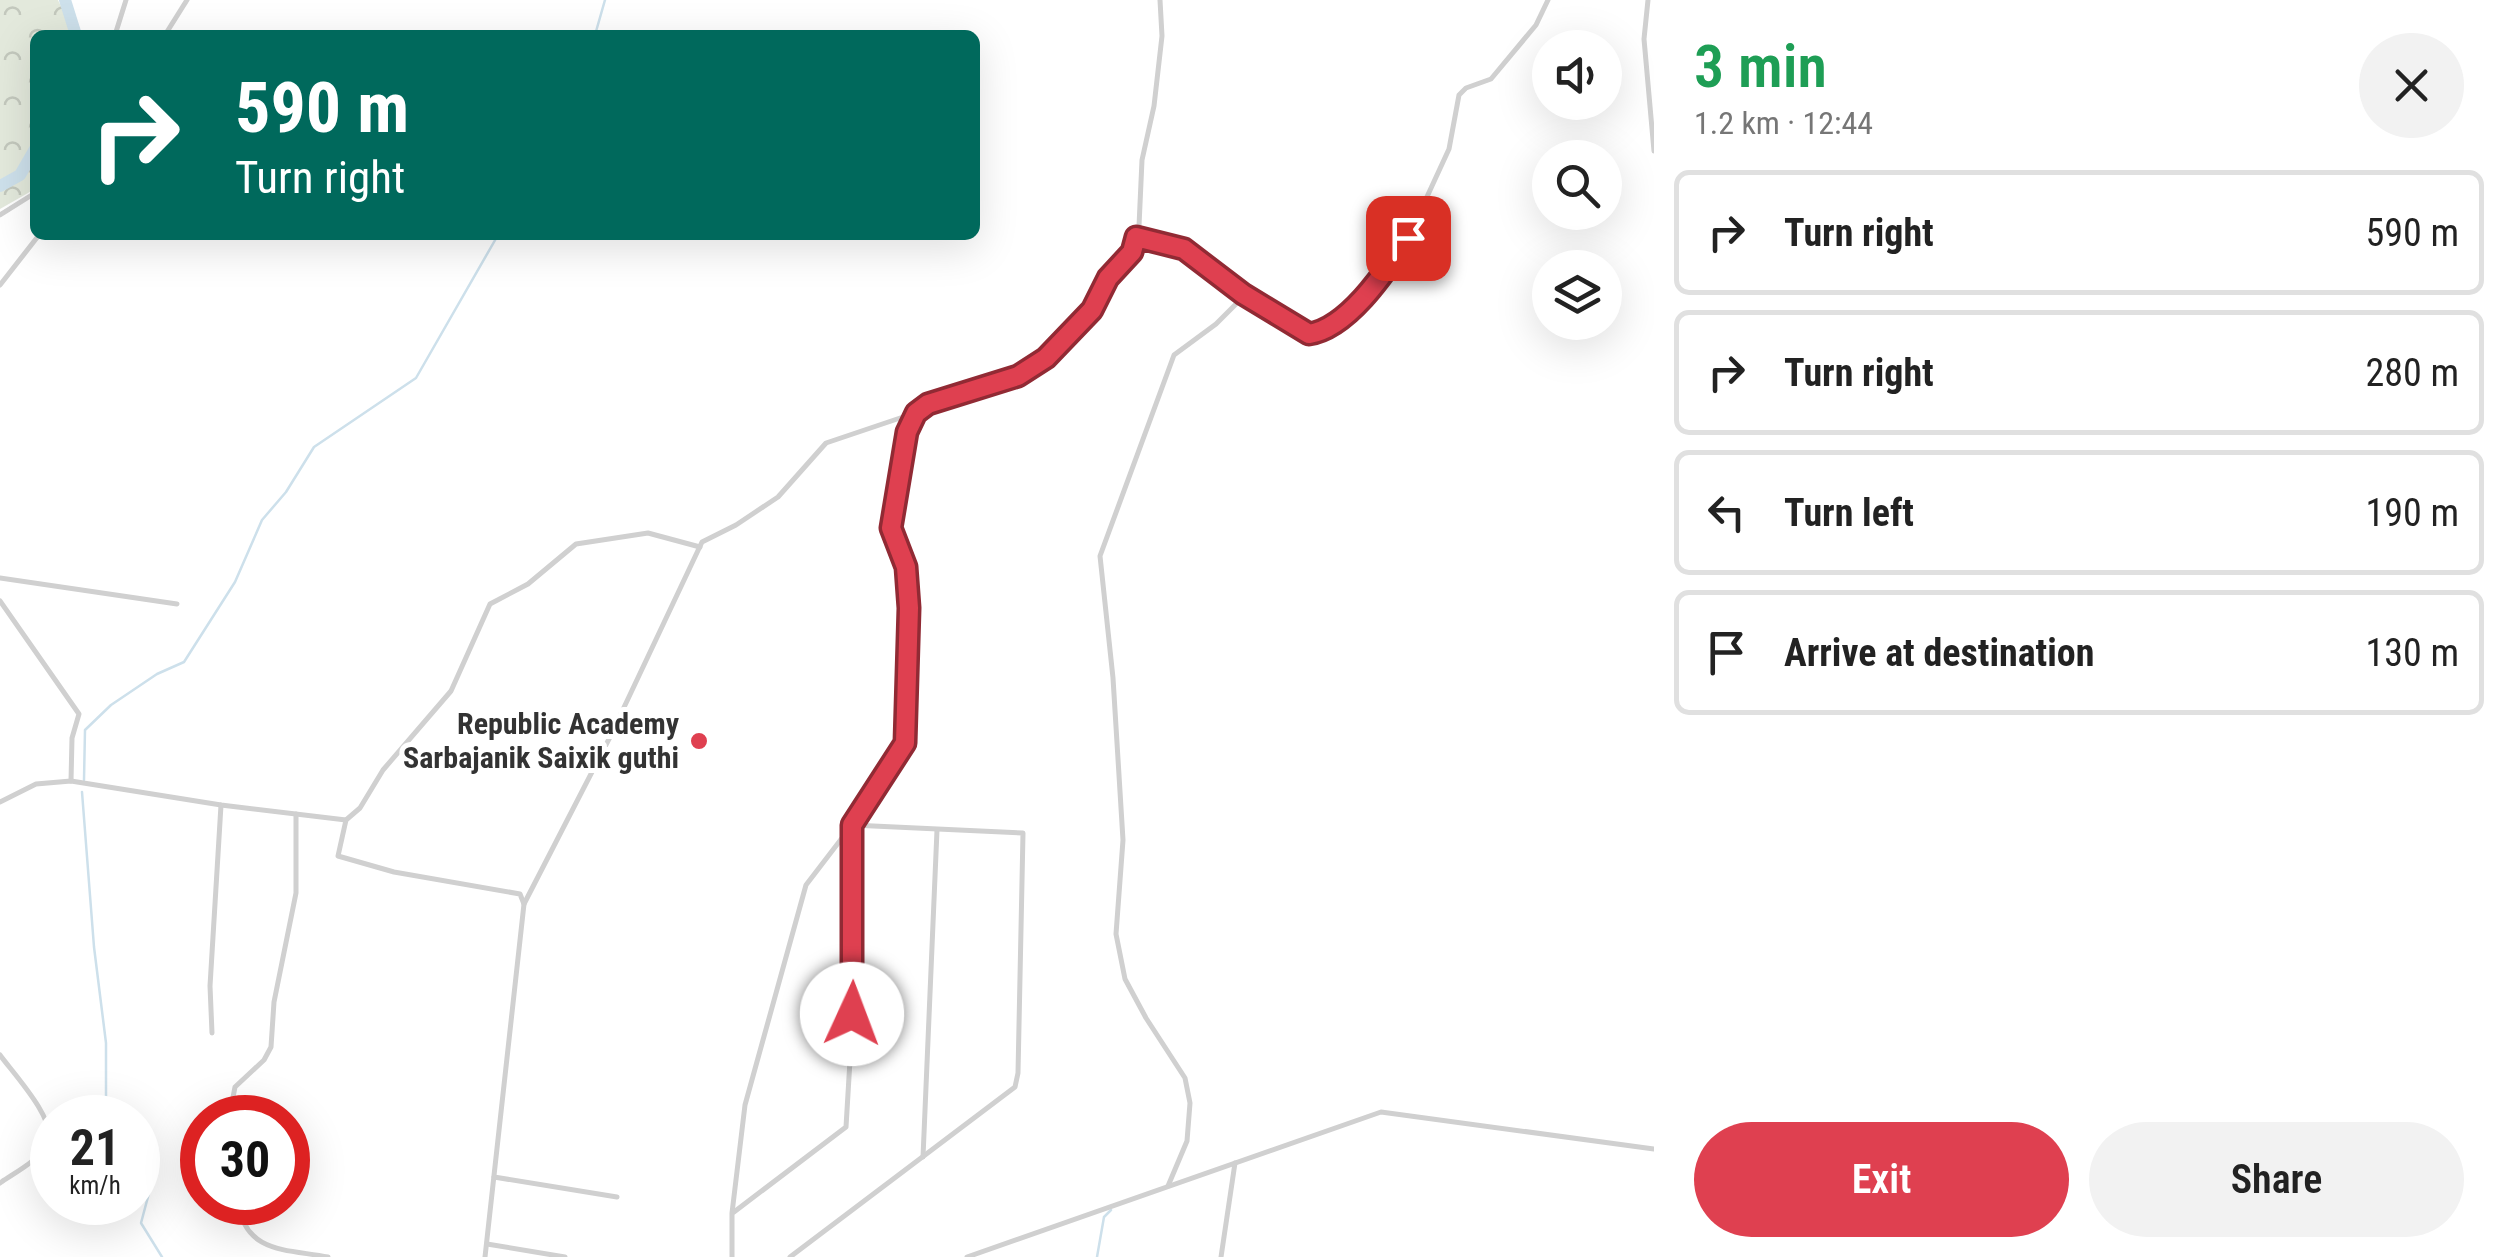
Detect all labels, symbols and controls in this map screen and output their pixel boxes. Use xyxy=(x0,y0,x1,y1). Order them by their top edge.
map controls xyxy=(1532,30,1622,340)
button: sound xyxy=(1532,30,1622,120)
text: 3 min xyxy=(1694,31,1827,102)
button: close xyxy=(2359,33,2464,138)
text: 590 m xyxy=(235,67,409,149)
icon: right xyxy=(70,70,200,200)
text: 1.2 km · 12:44 xyxy=(1694,104,1873,142)
button: search xyxy=(1532,140,1622,230)
text: Turn right xyxy=(235,151,405,204)
pin xyxy=(1366,196,1451,281)
icon: right xyxy=(1699,205,1754,260)
icon: arrive xyxy=(1381,211,1436,266)
text: Turn right xyxy=(1784,211,1934,255)
text: 590 m xyxy=(2365,211,2459,255)
button: layers xyxy=(1532,250,1622,340)
icon: right xyxy=(1699,345,1754,400)
text: Turn right xyxy=(1784,351,1934,395)
text: 280 m xyxy=(2365,351,2459,395)
icon: left xyxy=(1699,485,1754,540)
text: Turn left xyxy=(1784,491,1914,535)
text: 190 m xyxy=(2365,491,2459,535)
icon: arrive xyxy=(1699,625,1754,680)
text: Arrive at destination xyxy=(1784,631,2094,675)
text: 130 m xyxy=(2365,631,2459,675)
place label: Republic Academy Sarbajanik Saixik guthi xyxy=(403,706,680,775)
marker: Republic Academy Sarbajanik Saixik guthi xyxy=(688,730,710,752)
position arrow xyxy=(800,962,904,1066)
speed limit sign: 30 xyxy=(180,1095,310,1225)
text: 21 xyxy=(70,1119,120,1177)
button: Exit xyxy=(1694,1122,2069,1237)
button: Share xyxy=(2089,1122,2464,1237)
text: km/h xyxy=(69,1171,121,1200)

